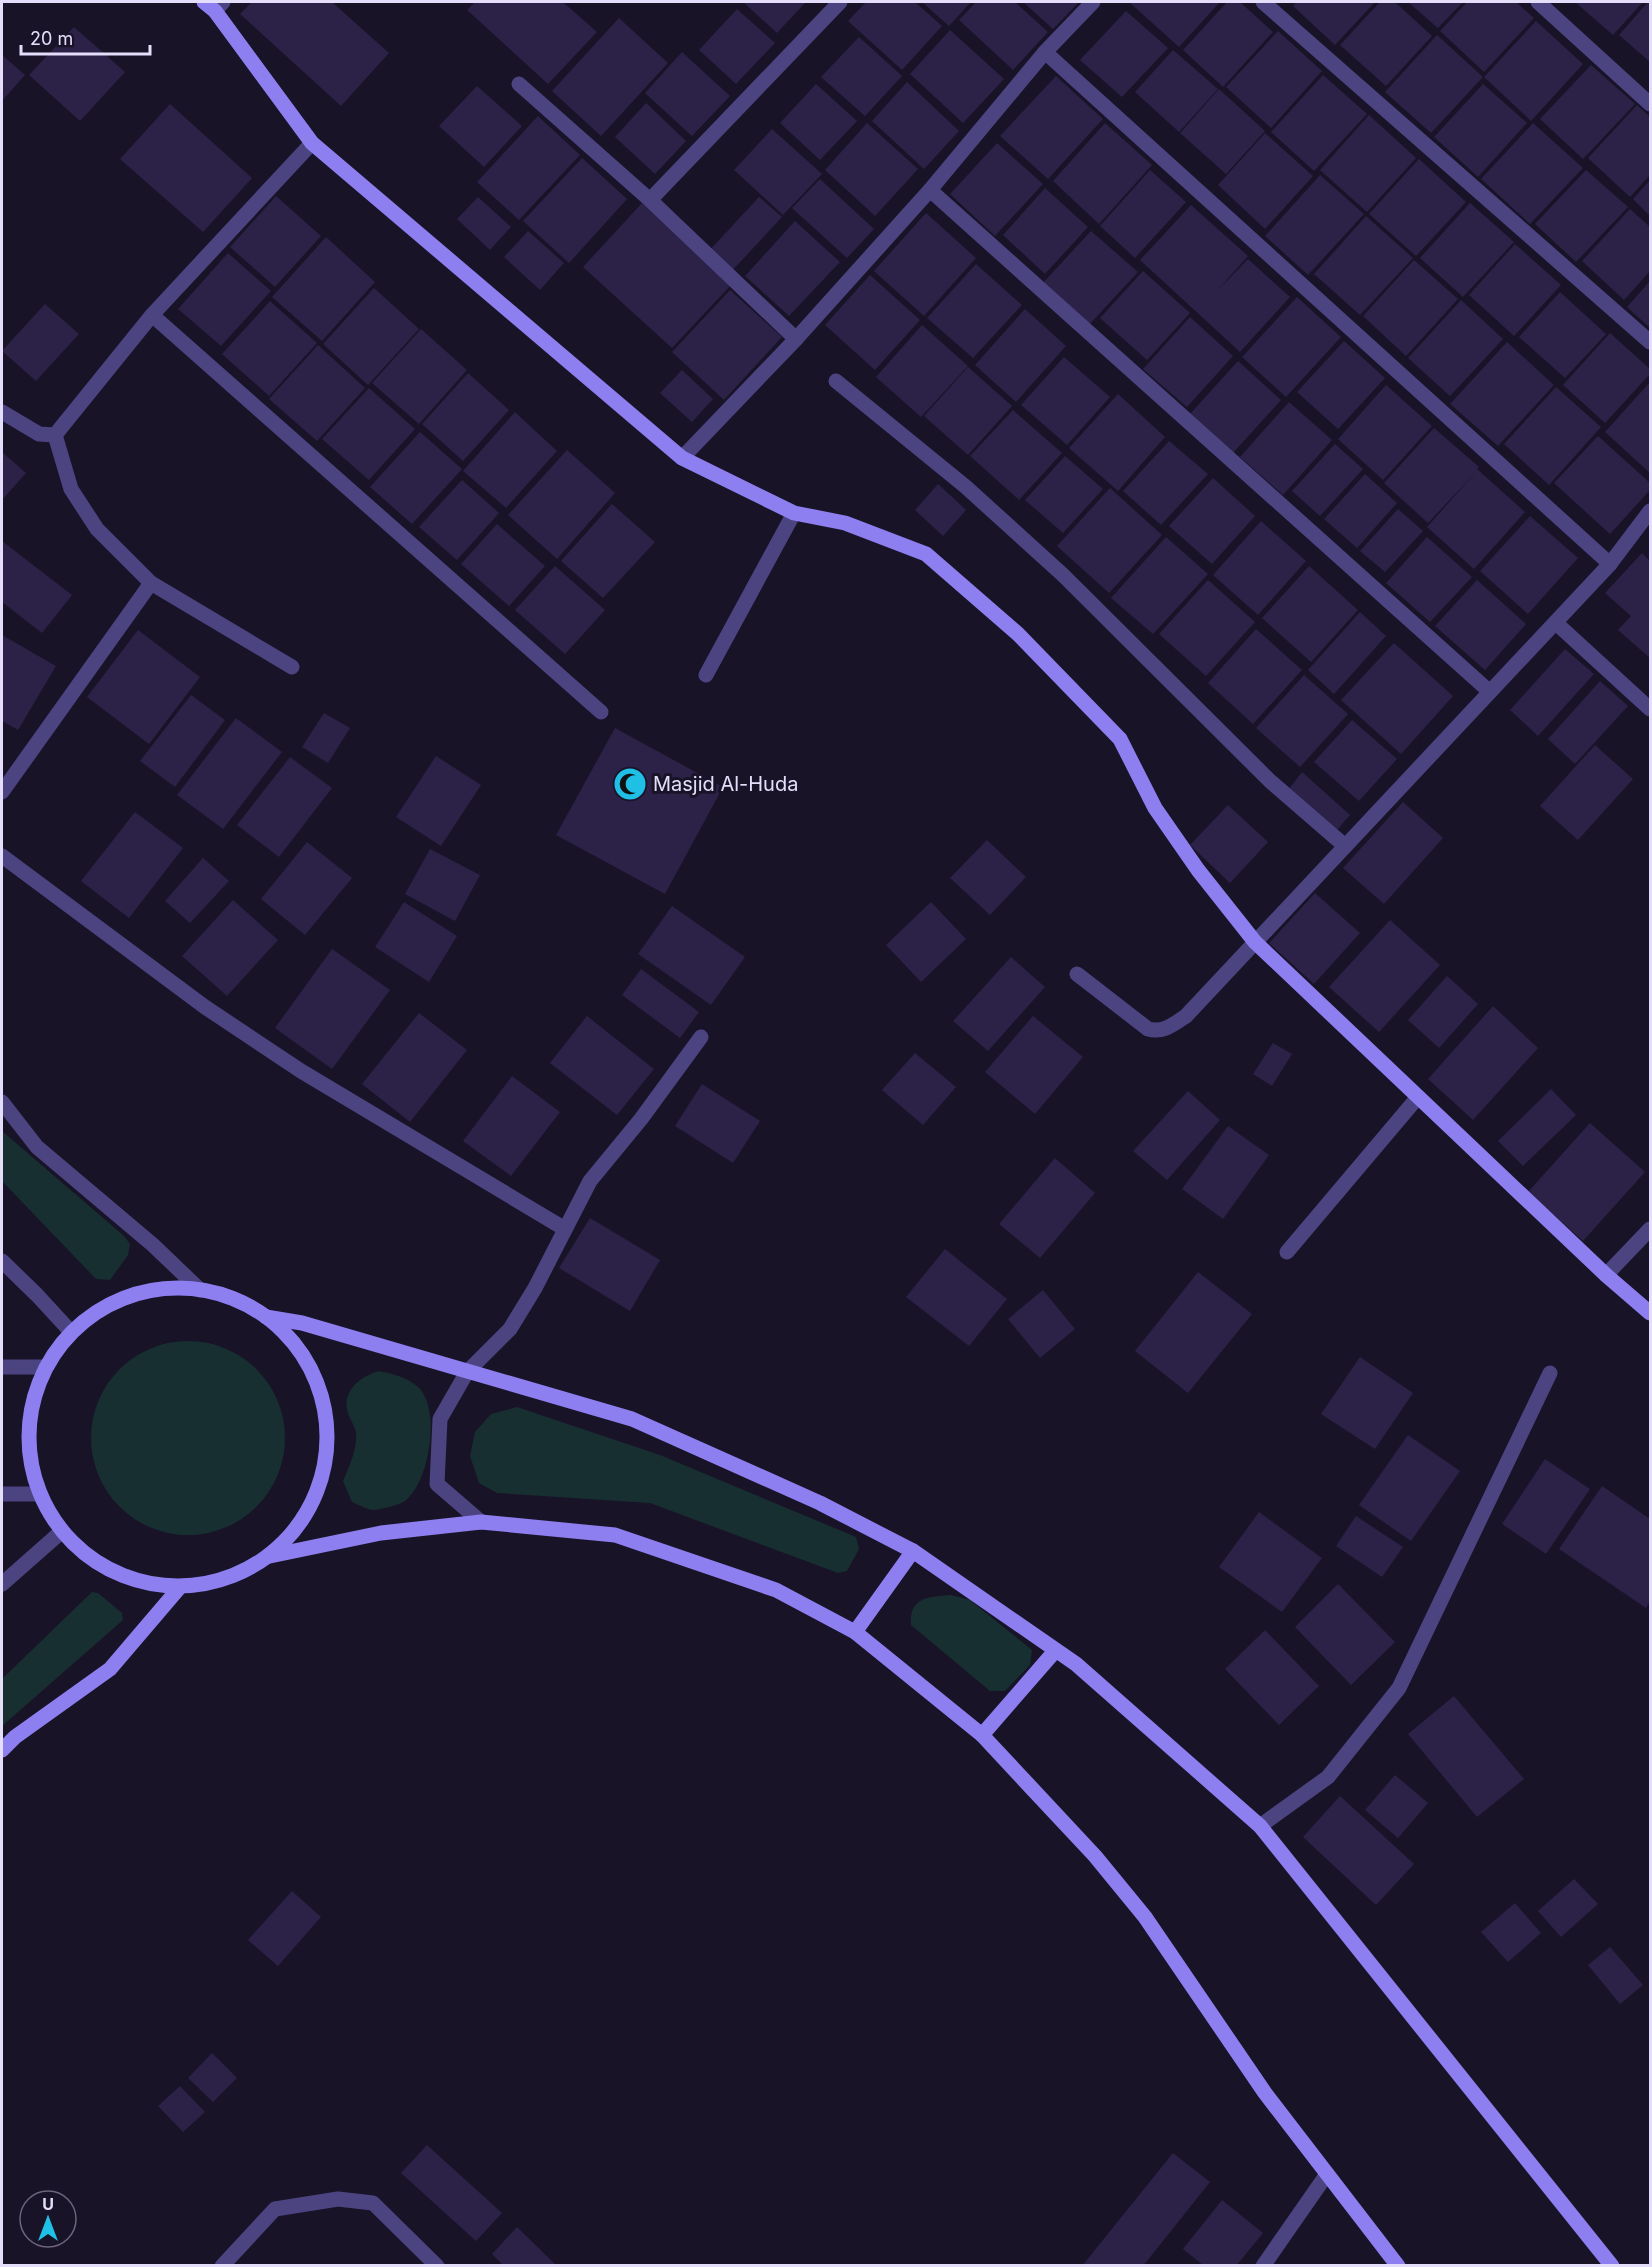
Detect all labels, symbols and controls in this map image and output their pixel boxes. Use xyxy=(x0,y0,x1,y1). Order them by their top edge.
scale bar xyxy=(21,18,150,56)
text: 20 m xyxy=(30,28,73,49)
mosque icon: Masjid Al-Huda xyxy=(612,766,648,802)
place label: Masjid Al-Huda xyxy=(653,772,798,796)
north arrow xyxy=(18,2189,78,2249)
text: U xyxy=(42,2194,54,2214)

